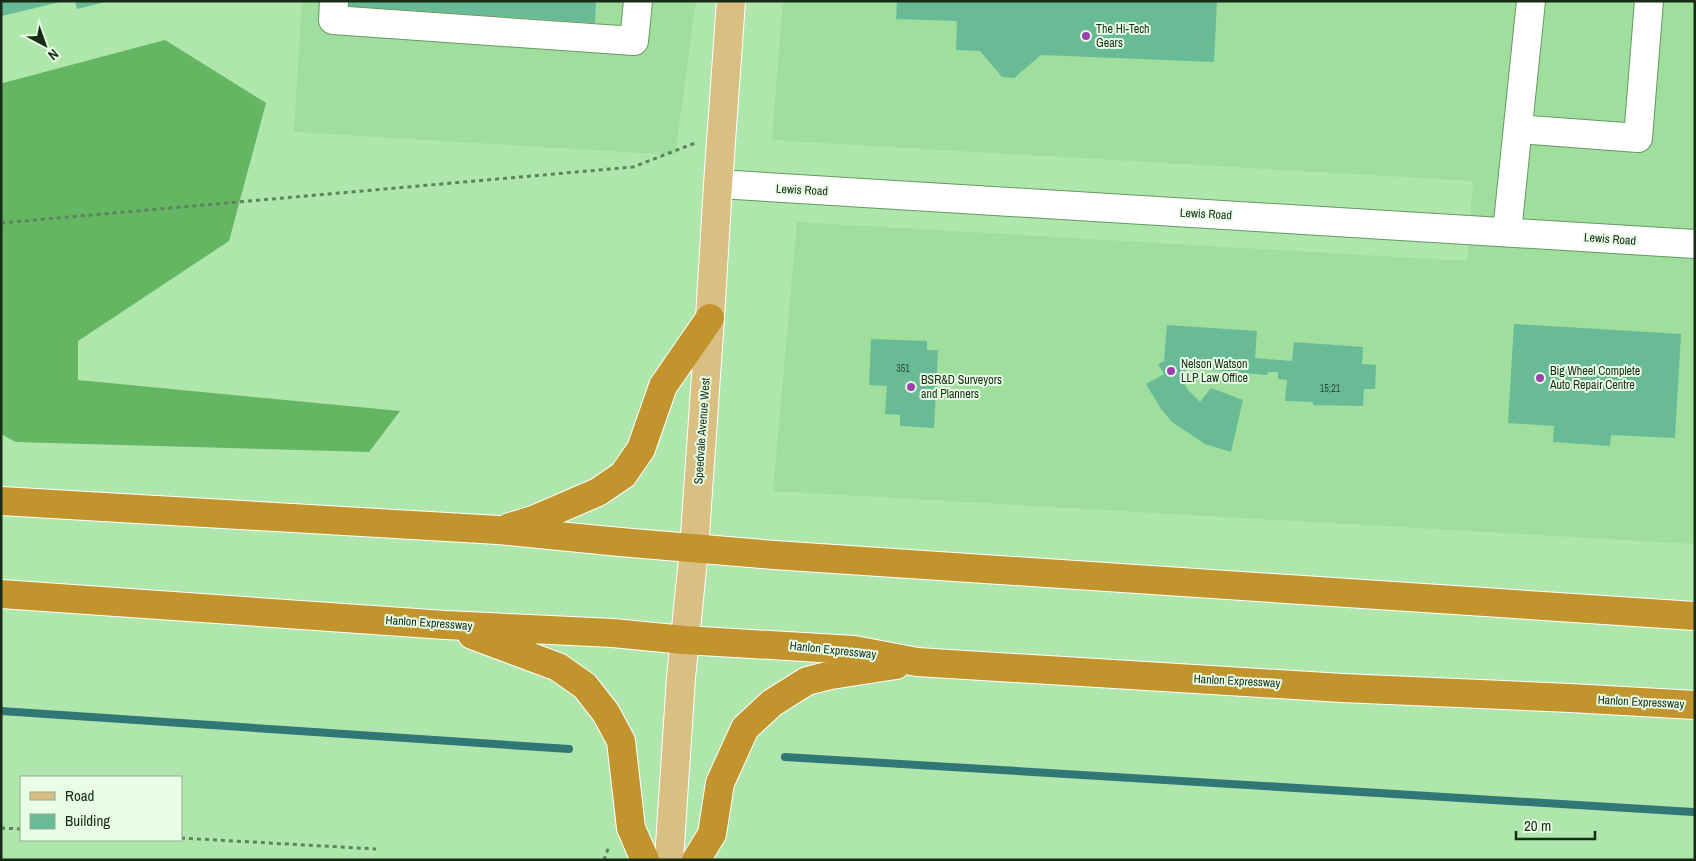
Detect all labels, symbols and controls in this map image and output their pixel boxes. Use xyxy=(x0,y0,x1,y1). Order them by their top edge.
north arrow xyxy=(20,20,70,70)
place label: The Hi-Tech Gears xyxy=(1096,21,1150,51)
marker: The Hi-Tech Gears xyxy=(1080,30,1092,42)
text: N xyxy=(44,45,63,64)
street label: Lewis Road xyxy=(776,181,828,199)
street label: Lewis Road xyxy=(1180,205,1232,223)
street label: Lewis Road xyxy=(1584,229,1636,249)
place label: Nelson Watson LLP Law Office xyxy=(1181,356,1248,386)
house number: 351 xyxy=(896,362,910,375)
place label: Big Wheel Complete Auto Repair Centre xyxy=(1549,363,1640,393)
marker: Nelson Watson LLP Law Office xyxy=(1165,365,1177,377)
place label: BSR&D Surveyors and Planners xyxy=(921,372,1002,402)
marker: Big Wheel Complete Auto Repair Centre xyxy=(1534,372,1546,384)
street label: Speedvale Avenue West xyxy=(690,377,714,485)
marker: BSR&D Surveyors and Planners xyxy=(905,381,917,393)
house number: 15;21 xyxy=(1320,382,1341,395)
street label: Hanlon Expressway xyxy=(385,612,473,634)
street label: Hanlon Expressway xyxy=(789,637,877,663)
street label: Hanlon Expressway xyxy=(1193,671,1281,691)
street label: Hanlon Expressway xyxy=(1597,692,1685,712)
legend xyxy=(20,776,182,841)
text: Road xyxy=(65,785,94,806)
scale bar xyxy=(1516,808,1595,840)
text: Building xyxy=(65,810,110,831)
text: 20 m xyxy=(1524,815,1551,836)

